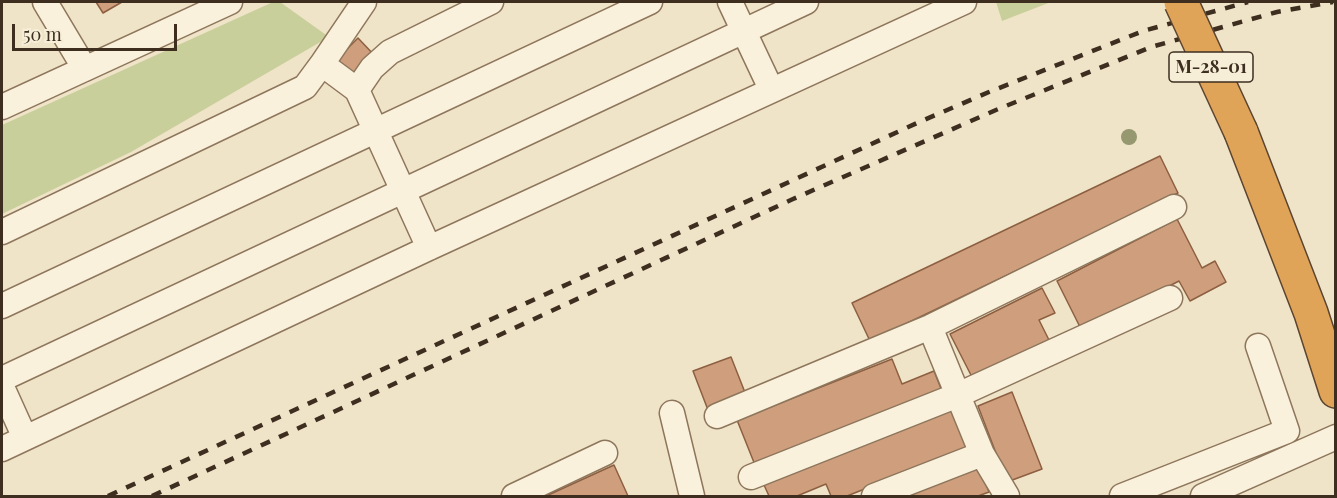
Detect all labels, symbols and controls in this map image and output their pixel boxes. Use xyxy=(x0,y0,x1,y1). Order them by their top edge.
scale bar xyxy=(15,12,180,50)
text: 50 m xyxy=(23,22,62,46)
road number: М-28-01 xyxy=(1169,52,1253,82)

